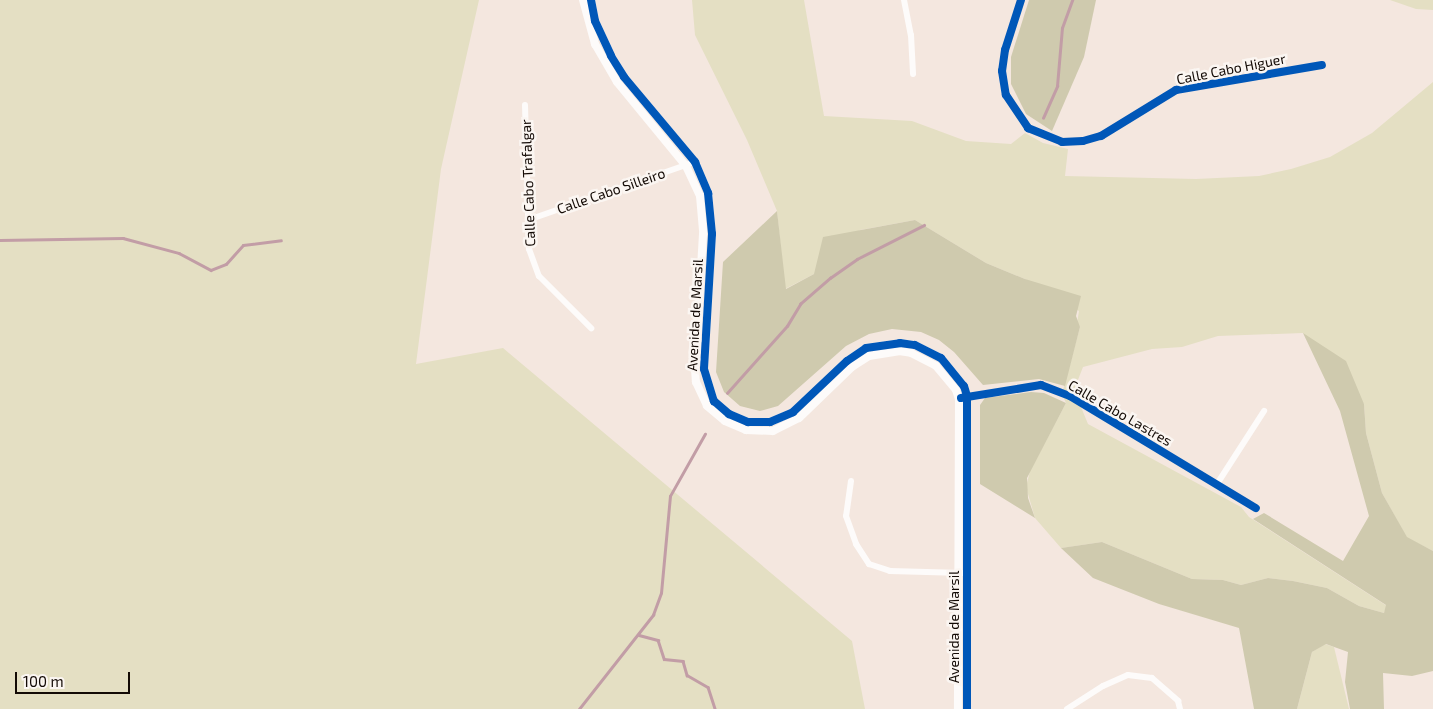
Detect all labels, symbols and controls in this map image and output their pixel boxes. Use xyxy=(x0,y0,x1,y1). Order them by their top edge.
street label: Calle Cabo Higuer xyxy=(1175,50,1287,88)
street label: Calle Cabo Trafalgar xyxy=(517,119,539,247)
street label: Calle Cabo Silleiro xyxy=(555,165,667,217)
street label: Avenida de Marsil xyxy=(684,258,706,372)
street label: Calle Cabo Lastres xyxy=(1065,377,1175,449)
street label: Avenida de Marsil xyxy=(946,571,962,683)
scale bar xyxy=(18,662,132,694)
text: 100 m xyxy=(23,672,64,690)

